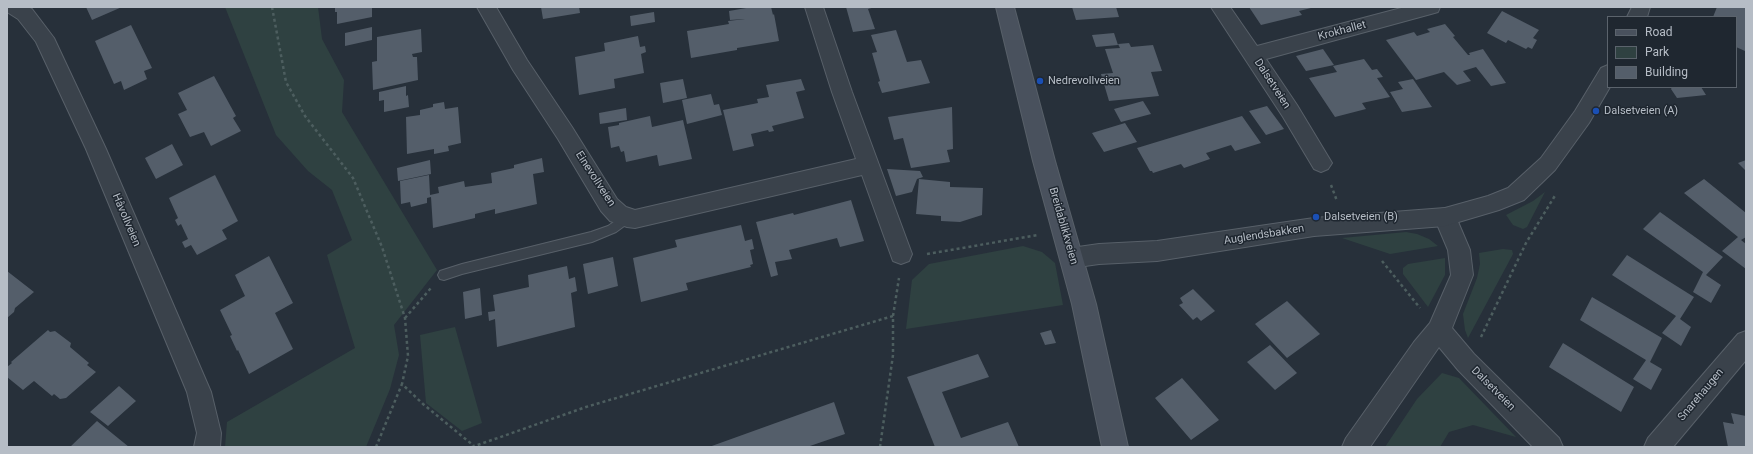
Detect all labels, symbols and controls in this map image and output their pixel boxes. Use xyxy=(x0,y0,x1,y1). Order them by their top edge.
legend xyxy=(1607,16,1737,88)
street label: Krokhallet xyxy=(1317,18,1367,44)
text: Road xyxy=(1645,25,1673,39)
text: Park xyxy=(1645,45,1669,59)
street label: Dalsetveien xyxy=(1251,57,1293,111)
text: Building xyxy=(1645,65,1688,79)
place label: Nedrevollveien xyxy=(1048,74,1120,88)
marker: Nedrevollveien xyxy=(1035,76,1045,86)
place label: Dalsetveien (A) xyxy=(1604,104,1678,118)
marker: Dalsetveien (A) xyxy=(1591,106,1601,116)
street label: Einevollveien xyxy=(572,149,618,209)
street label: Breidablikkveien xyxy=(1046,186,1080,266)
street label: Håvollveien xyxy=(109,192,143,248)
place label: Dalsetveien (B) xyxy=(1324,210,1398,224)
marker: Dalsetveien (B) xyxy=(1311,212,1321,222)
street label: Auglendsbakken xyxy=(1223,222,1305,248)
street label: Dalsetveien xyxy=(1468,364,1518,414)
street label: Snarehaugen xyxy=(1675,366,1727,424)

